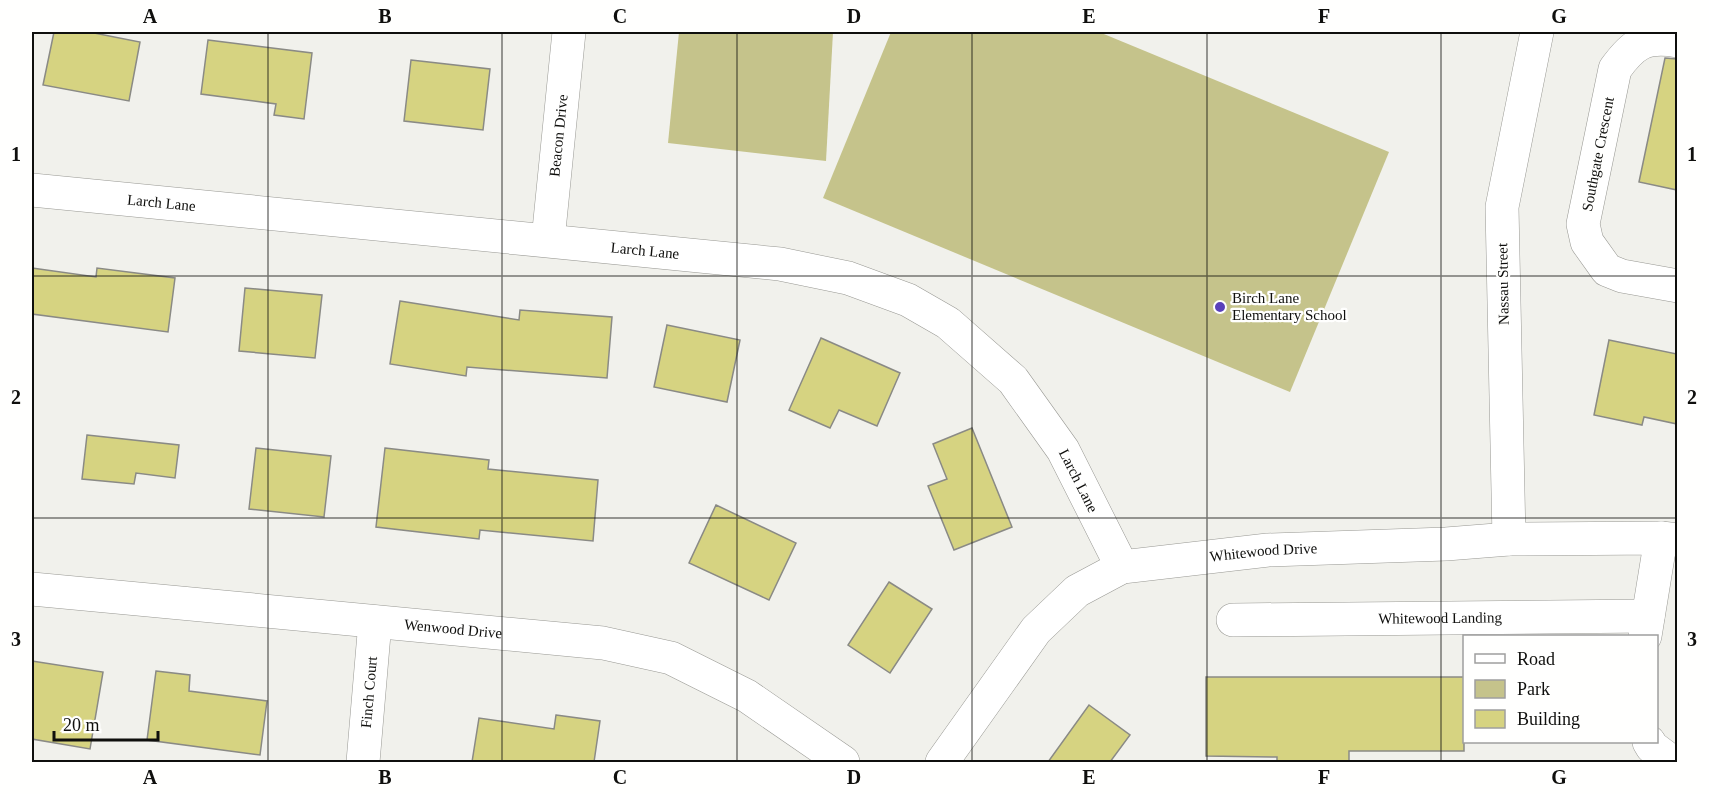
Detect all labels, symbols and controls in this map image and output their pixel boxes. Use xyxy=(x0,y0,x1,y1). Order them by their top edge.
text: A xyxy=(143,5,158,27)
text: B xyxy=(378,5,392,27)
text: C xyxy=(613,5,627,27)
text: D xyxy=(847,5,861,27)
text: E xyxy=(1082,5,1096,27)
text: F xyxy=(1318,5,1330,27)
text: G xyxy=(1551,5,1567,27)
street label: Beacon Drive xyxy=(546,93,571,178)
street label: Southgate Crescent xyxy=(1579,95,1617,213)
text: 1 xyxy=(11,143,21,165)
text: 1 xyxy=(1687,143,1697,165)
street label: Larch Lane xyxy=(126,191,197,214)
street label: Larch Lane xyxy=(610,239,680,262)
street label: Nassau Street xyxy=(1494,242,1512,325)
place label: Birch Lane Elementary School xyxy=(1232,290,1347,323)
marker: Birch Lane Elementary School xyxy=(1213,300,1227,314)
text: 2 xyxy=(11,386,21,408)
text: 2 xyxy=(1687,386,1697,408)
street label: Larch Lane xyxy=(1056,446,1101,515)
street label: Whitewood Drive xyxy=(1209,540,1318,565)
street label: Whitewood Landing xyxy=(1378,609,1502,627)
street label: Wenwood Drive xyxy=(403,616,503,641)
text: 3 xyxy=(11,628,21,650)
text: 3 xyxy=(1687,628,1697,650)
legend xyxy=(1463,635,1658,743)
text: Road xyxy=(1517,649,1555,669)
street label: Finch Court xyxy=(358,655,380,729)
text: Park xyxy=(1517,679,1550,699)
scale bar xyxy=(54,704,158,742)
text: Building xyxy=(1517,709,1580,729)
text: 20 m xyxy=(63,715,100,735)
text: A xyxy=(143,766,158,788)
text: B xyxy=(378,766,392,788)
text: C xyxy=(613,766,627,788)
text: D xyxy=(847,766,861,788)
text: E xyxy=(1082,766,1096,788)
text: F xyxy=(1318,766,1330,788)
text: G xyxy=(1551,766,1567,788)

